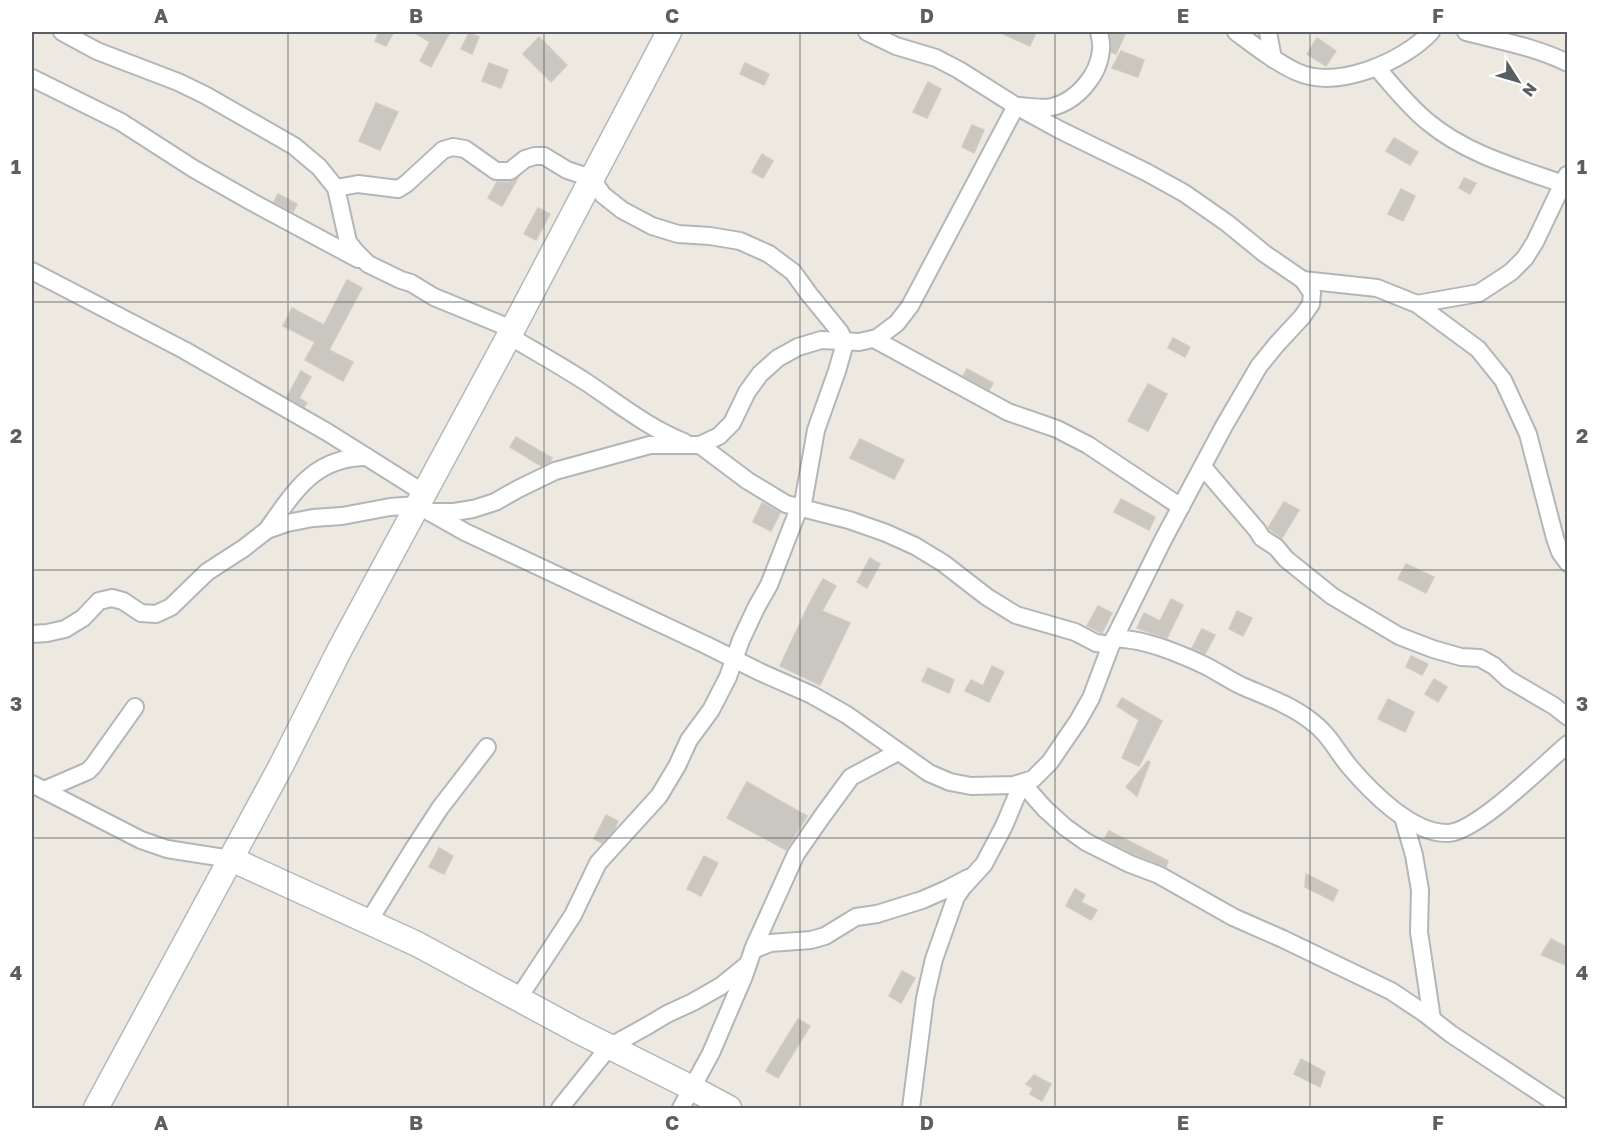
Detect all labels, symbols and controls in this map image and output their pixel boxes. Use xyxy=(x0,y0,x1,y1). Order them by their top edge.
text: A xyxy=(154,3,168,27)
text: B xyxy=(409,3,423,27)
text: C xyxy=(665,3,679,27)
text: D xyxy=(920,3,934,27)
text: E xyxy=(1177,3,1189,27)
text: F xyxy=(1432,3,1444,27)
north arrow xyxy=(1488,51,1548,111)
text: N xyxy=(1518,79,1542,101)
text: 1 xyxy=(11,154,21,178)
text: 1 xyxy=(1577,154,1587,178)
text: 2 xyxy=(10,423,22,447)
text: 2 xyxy=(1576,423,1588,447)
text: 3 xyxy=(10,691,22,715)
text: 3 xyxy=(1576,691,1588,715)
text: 4 xyxy=(10,960,22,984)
text: 4 xyxy=(1576,960,1588,984)
text: A xyxy=(154,1110,168,1134)
text: B xyxy=(409,1110,423,1134)
text: C xyxy=(665,1110,679,1134)
text: D xyxy=(920,1110,934,1134)
text: E xyxy=(1177,1110,1189,1134)
text: F xyxy=(1432,1110,1444,1134)

